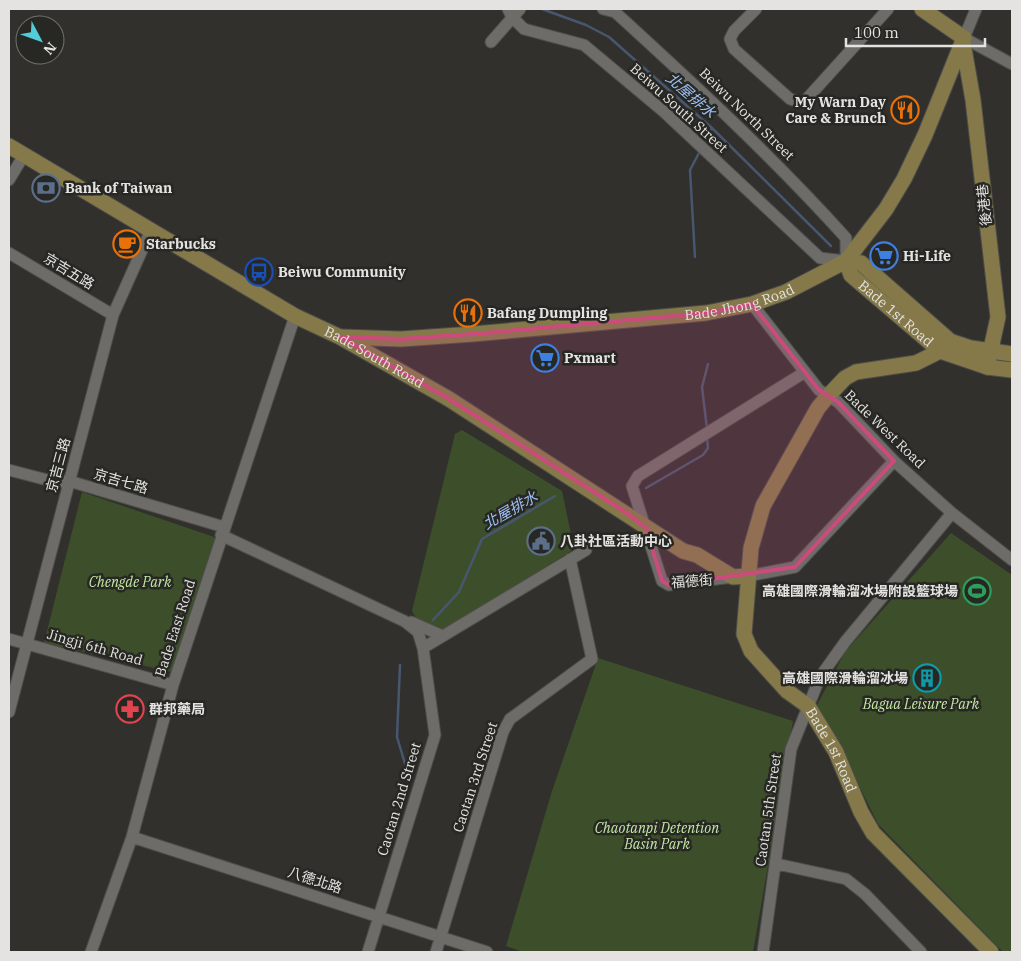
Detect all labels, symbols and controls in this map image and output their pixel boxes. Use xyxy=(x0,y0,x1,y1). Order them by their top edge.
north arrow xyxy=(15,15,65,65)
scale bar xyxy=(846,15,985,47)
text: 100 m xyxy=(854,23,899,42)
text: N xyxy=(39,38,60,59)
street label: Beiwu South Street xyxy=(626,59,732,157)
street label: Beiwu North Street xyxy=(696,64,798,164)
water label: 北屋排水 xyxy=(662,68,721,123)
place label: My Warn Day Care & Brunch xyxy=(785,93,886,127)
restaurant icon: My Warn Day Care & Brunch xyxy=(890,95,920,125)
bank icon: Bank of Taiwan xyxy=(31,173,61,203)
place label: Bank of Taiwan xyxy=(65,179,172,197)
street label: 後港巷 xyxy=(973,183,995,227)
cafe icon: Starbucks xyxy=(112,229,142,259)
place label: Starbucks xyxy=(146,235,216,253)
supermarket icon: Hi-Life xyxy=(869,241,899,271)
place label: Hi-Life xyxy=(903,247,951,265)
street label: 京吉五路 xyxy=(40,249,98,293)
bus stop icon: Beiwu Community xyxy=(244,257,274,287)
place label: Beiwu Community xyxy=(278,263,406,281)
street label: Bade 1st Road xyxy=(855,276,938,351)
street label: Bade Jhong Road xyxy=(684,280,798,324)
restaurant icon: Bafang Dumpling xyxy=(453,298,483,328)
place label: Bafang Dumpling xyxy=(487,304,608,322)
street label: Bade South Road xyxy=(322,322,428,392)
supermarket icon: Pxmart xyxy=(530,343,560,373)
place label: Pxmart xyxy=(564,349,616,367)
street label: Bade West Road xyxy=(841,386,929,472)
street label: 京吉三路 xyxy=(42,436,74,494)
street label: 京吉七路 xyxy=(92,465,150,497)
water label: 北屋排水 xyxy=(479,486,542,533)
public building icon: 八卦社區活動中心 xyxy=(526,526,556,556)
place label: 八卦社區活動中心 xyxy=(560,532,672,550)
street label: 福德街 xyxy=(670,571,714,591)
park label: Chengde Park xyxy=(89,573,172,591)
sports icon: 高雄國際滑輪溜冰場附設籃球場 xyxy=(962,576,992,606)
street label: Bade East Road xyxy=(151,577,199,679)
place label: 高雄國際滑輪溜冰場附設籃球場 xyxy=(762,582,958,600)
street label: Jingji 6th Road xyxy=(45,625,145,669)
building icon: 高雄國際滑輪溜冰場 xyxy=(912,663,942,693)
place label: 高雄國際滑輪溜冰場 xyxy=(782,669,908,687)
pharmacy icon: 群邦藥局 xyxy=(115,694,145,724)
park label: Bagua Leisure Park xyxy=(862,695,980,713)
place label: 群邦藥局 xyxy=(149,700,205,718)
street label: Bade 1st Road xyxy=(802,704,861,795)
street label: Caotan 3rd Street xyxy=(449,720,501,834)
street label: Caotan 2nd Street xyxy=(373,740,425,858)
street label: Caotan 5th Street xyxy=(751,752,785,868)
park label: Chaotanpi Detention Basin Park xyxy=(595,819,719,853)
street label: 八德北路 xyxy=(286,863,344,897)

